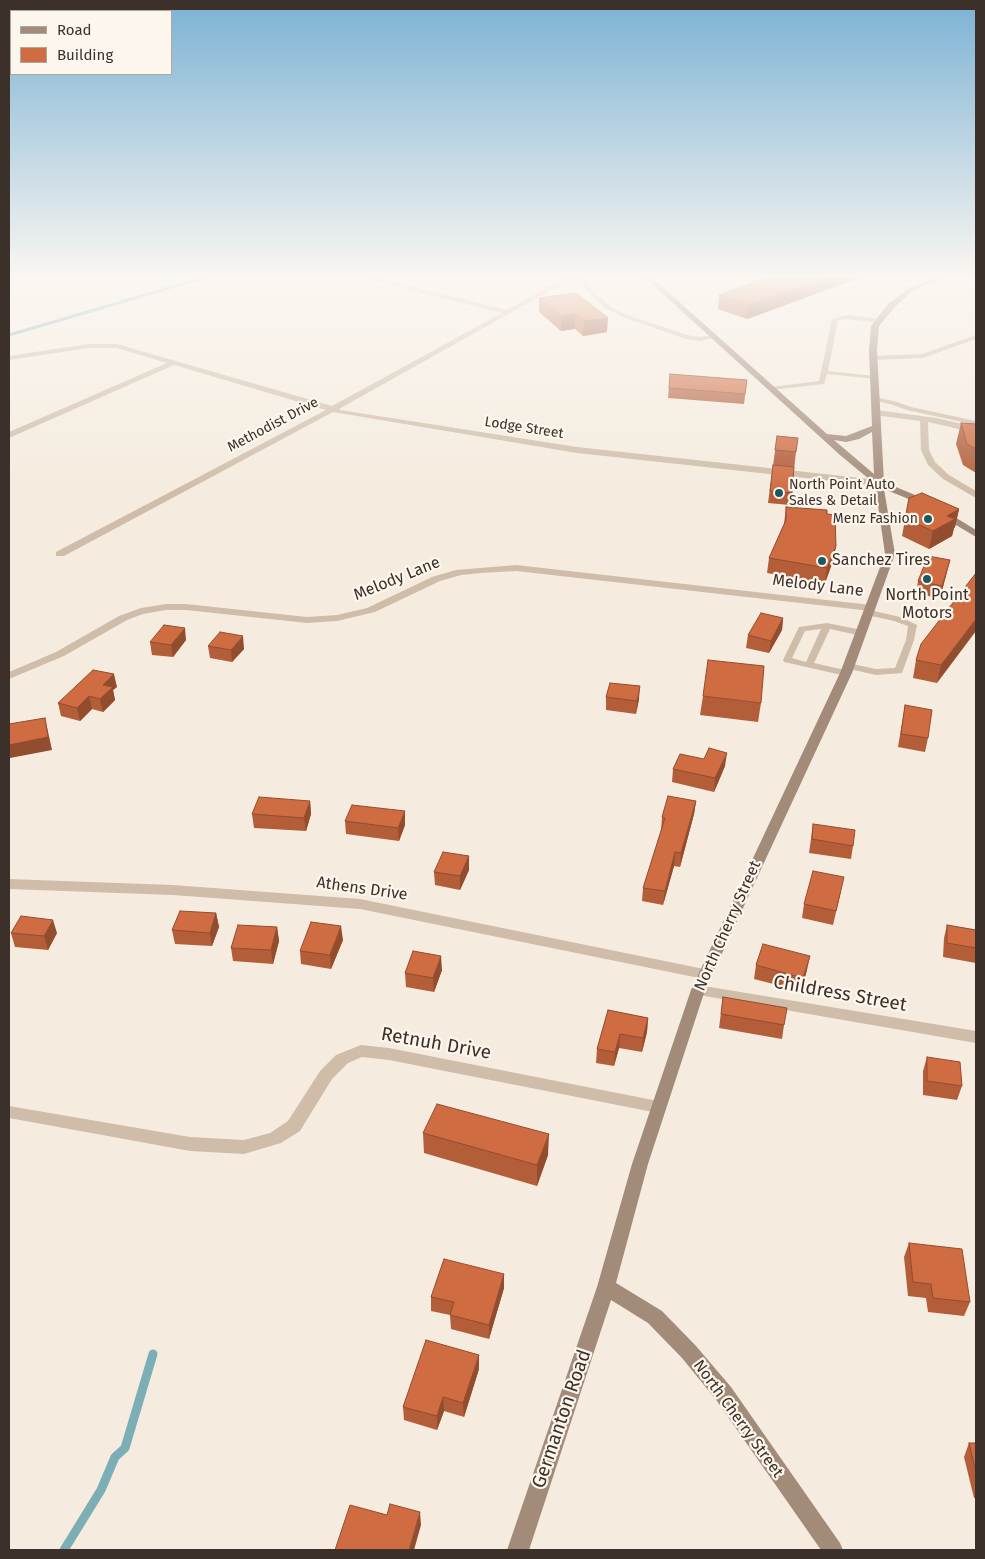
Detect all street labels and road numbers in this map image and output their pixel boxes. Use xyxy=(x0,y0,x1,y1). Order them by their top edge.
street label: Methodist Drive xyxy=(225,394,321,456)
street label: Lodge Street xyxy=(483,413,565,443)
street label: Melody Lane xyxy=(351,553,443,605)
street label: Melody Lane xyxy=(771,571,865,601)
street label: North Cherry Street xyxy=(691,858,765,994)
street label: Athens Drive xyxy=(315,873,409,905)
street label: Childress Street xyxy=(772,971,908,1017)
street label: Retnuh Drive xyxy=(379,1023,493,1065)
street label: Germanton Road xyxy=(528,1347,596,1491)
street label: North Cherry Street xyxy=(689,1356,787,1482)

